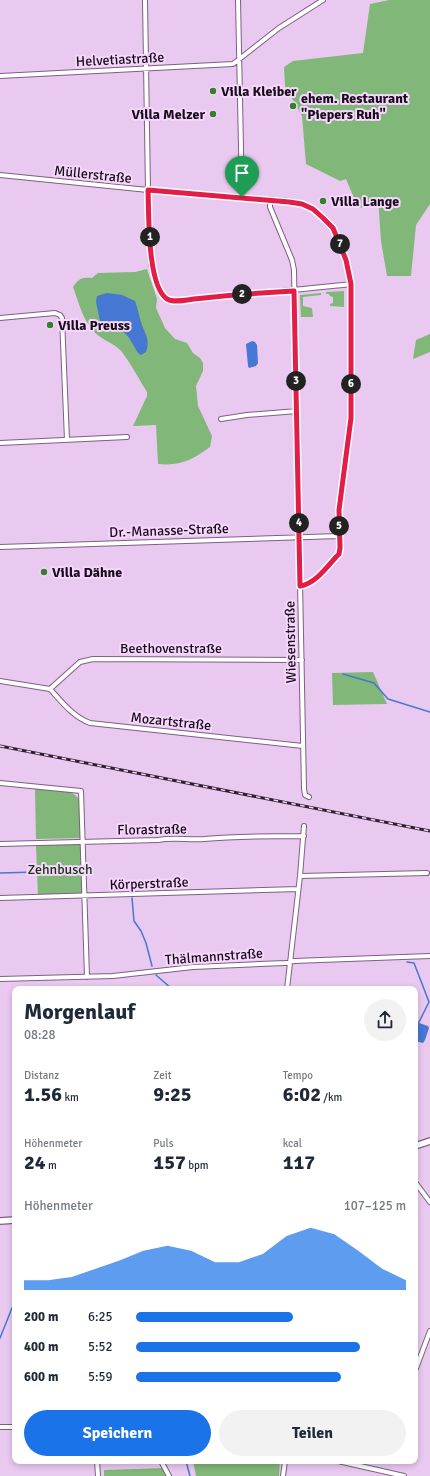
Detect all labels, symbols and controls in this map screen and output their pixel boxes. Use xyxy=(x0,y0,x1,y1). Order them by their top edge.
street label: Helvetiastraße xyxy=(75,49,165,70)
place label: Villa Kleiber xyxy=(221,83,297,100)
marker: Villa Kleiber xyxy=(208,86,218,96)
place label: ehem. Restaurant "Piepers Ruh" xyxy=(301,90,409,123)
marker: ehem. Restaurant "Piepers Ruh" xyxy=(288,101,298,111)
place label: Villa Melzer xyxy=(132,106,205,123)
marker: Villa Melzer xyxy=(208,109,218,119)
pin xyxy=(225,156,259,197)
street label: Müllerstraße xyxy=(53,162,133,187)
icon: arrive xyxy=(231,162,253,184)
place label: Villa Lange xyxy=(331,193,399,210)
marker: Villa Lange xyxy=(318,196,328,206)
pin: 1 xyxy=(140,227,160,247)
text: 1 xyxy=(147,230,153,243)
pin: 7 xyxy=(330,234,350,254)
text: 7 xyxy=(337,237,343,250)
pin: 2 xyxy=(232,284,252,304)
text: 2 xyxy=(239,287,245,300)
place label: Villa Preuss xyxy=(58,317,130,334)
marker: Villa Preuss xyxy=(45,320,55,330)
pin: 3 xyxy=(286,371,306,391)
text: 3 xyxy=(293,374,299,387)
pin: 6 xyxy=(341,374,361,394)
text: 6 xyxy=(348,377,354,390)
pin: 4 xyxy=(289,513,309,533)
text: 4 xyxy=(296,516,302,529)
pin: 5 xyxy=(329,516,349,536)
text: 5 xyxy=(336,519,342,532)
street label: Dr.-Manasse-Straße xyxy=(109,520,229,541)
place label: Villa Dähne xyxy=(52,564,122,581)
marker: Villa Dähne xyxy=(39,567,49,577)
street label: Wiesenstraße xyxy=(281,601,300,683)
street label: Beethovenstraße xyxy=(120,640,222,657)
street label: Mozartstraße xyxy=(130,709,212,734)
street label: Florastraße xyxy=(117,820,187,839)
park label: Zehnbusch xyxy=(27,861,93,878)
street label: Körperstraße xyxy=(109,874,189,893)
street label: Thälmannstraße xyxy=(164,945,264,968)
text: Morgenlauf xyxy=(24,998,135,1025)
button: share xyxy=(364,999,406,1041)
text: 08:28 xyxy=(24,1027,56,1043)
text: Distanz xyxy=(24,1069,59,1082)
text: Zeit xyxy=(153,1069,172,1082)
text: Tempo xyxy=(283,1069,313,1082)
text: 1.56 xyxy=(24,1082,62,1107)
text: 9:25 xyxy=(153,1082,192,1107)
text: 6:02 xyxy=(283,1082,321,1107)
text: km xyxy=(62,1091,79,1104)
text: /km xyxy=(321,1091,342,1104)
text: Höhenmeter xyxy=(24,1137,82,1150)
text: Puls xyxy=(153,1137,173,1150)
text: kcal xyxy=(283,1137,302,1150)
text: 24 xyxy=(24,1150,46,1175)
text: 157 xyxy=(153,1150,186,1175)
text: 117 xyxy=(283,1150,315,1175)
text: m xyxy=(46,1159,57,1172)
text: bpm xyxy=(186,1159,209,1172)
text: Höhenmeter xyxy=(24,1198,93,1214)
text: 107–125 m xyxy=(344,1198,406,1214)
text: 200 m xyxy=(24,1309,58,1325)
text: 6:25 xyxy=(88,1309,113,1325)
text: 400 m xyxy=(24,1339,58,1355)
text: 5:52 xyxy=(88,1339,113,1355)
text: 600 m xyxy=(24,1369,58,1385)
text: 5:59 xyxy=(88,1369,113,1385)
button: Speichern xyxy=(24,1410,211,1456)
button: Teilen xyxy=(219,1410,406,1456)

